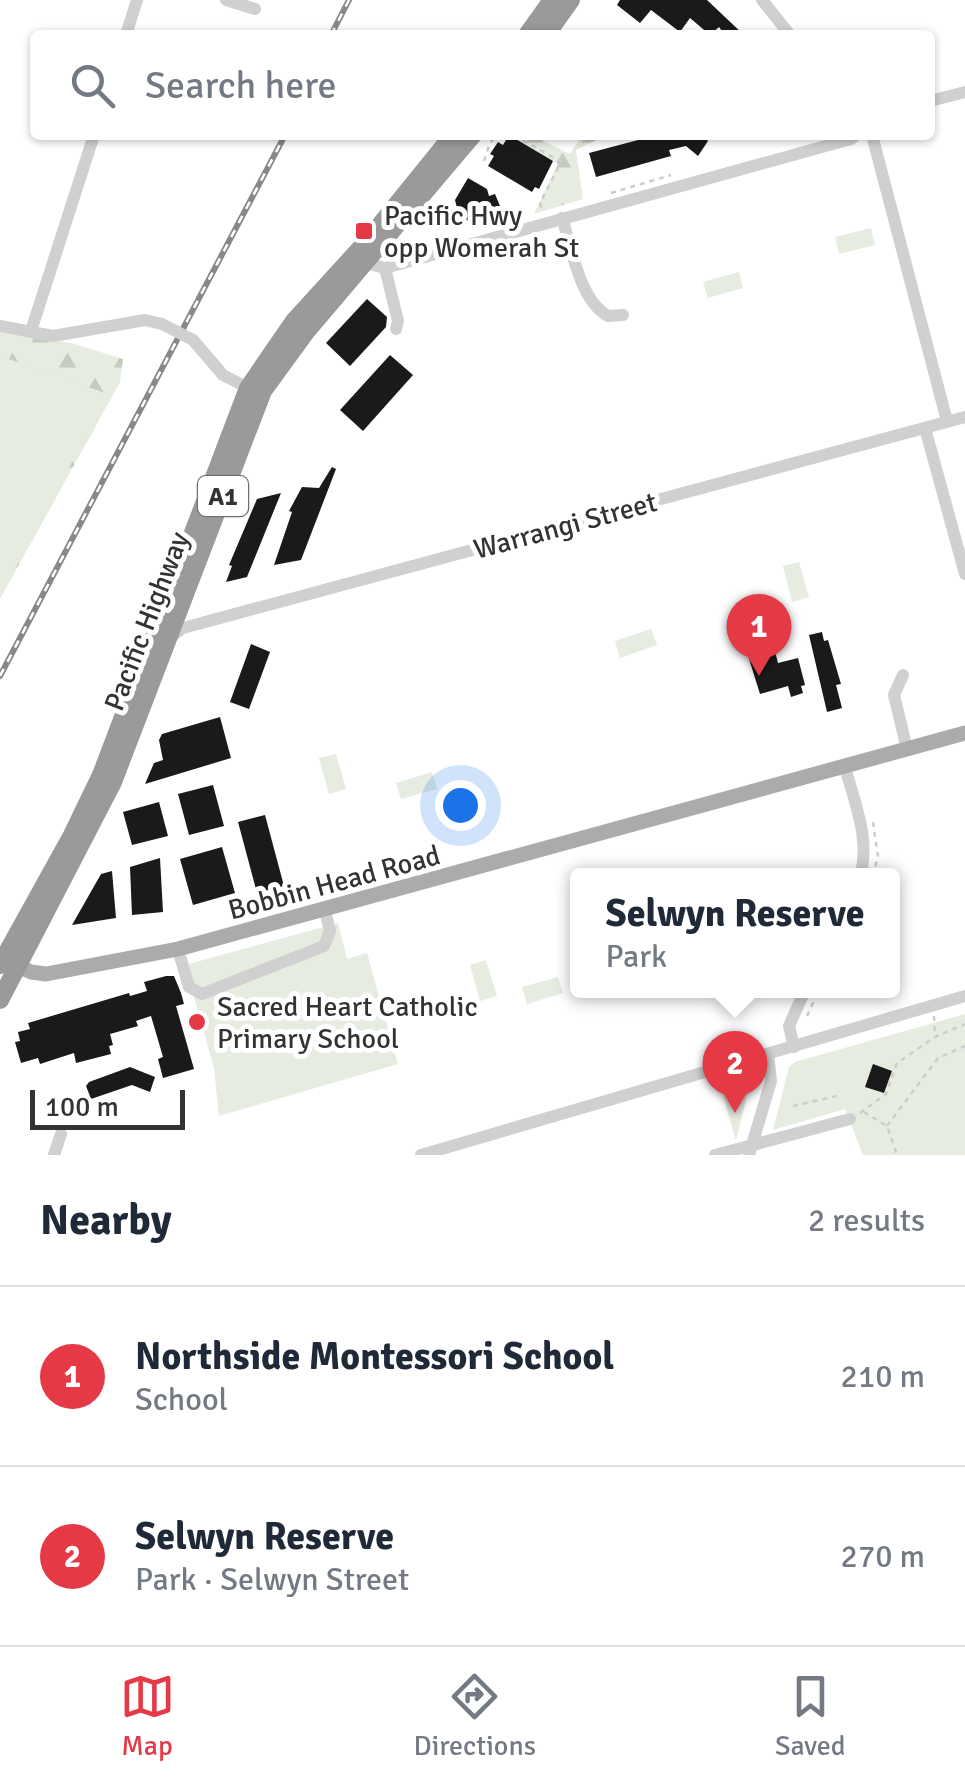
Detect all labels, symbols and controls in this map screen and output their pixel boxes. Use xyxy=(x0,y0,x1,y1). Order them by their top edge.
search box xyxy=(30,30,935,140)
icon: search xyxy=(65,58,120,113)
text: Search here xyxy=(145,62,337,109)
place label: Pacific Hwy opp Womerah St xyxy=(384,199,579,265)
marker: Pacific Hwy opp Womerah St xyxy=(353,220,375,242)
road number: A1 xyxy=(198,476,248,516)
street label: Warrangi Street xyxy=(470,485,661,567)
street label: Pacific Highway xyxy=(97,527,197,716)
pin: 1 xyxy=(726,594,792,676)
your location xyxy=(435,780,486,831)
street label: Bobbin Head Road xyxy=(225,838,444,928)
popup xyxy=(570,868,900,998)
text: Selwyn Reserve xyxy=(605,890,865,937)
text: Park xyxy=(605,937,667,976)
place label: Sacred Heart Catholic Primary School xyxy=(217,990,478,1056)
marker: Sacred Heart Catholic Primary School xyxy=(186,1011,208,1033)
pin: 2 xyxy=(702,1030,768,1113)
scale bar xyxy=(30,1085,185,1130)
text: 100 m xyxy=(45,1090,119,1124)
text: Nearby xyxy=(40,1195,172,1246)
text: 2 results xyxy=(808,1201,925,1240)
text: Northside Montessori School xyxy=(135,1333,614,1380)
text: 1 xyxy=(64,1357,81,1396)
text: 210 m xyxy=(841,1357,925,1396)
text: School xyxy=(135,1380,228,1419)
text: Selwyn Reserve xyxy=(135,1513,394,1560)
text: 2 xyxy=(64,1537,81,1576)
text: 270 m xyxy=(841,1537,925,1576)
text: Park · Selwyn Street xyxy=(135,1560,409,1599)
tab: Map xyxy=(120,1669,175,1763)
tab: Directions xyxy=(414,1669,536,1763)
tab: Saved xyxy=(775,1669,845,1763)

